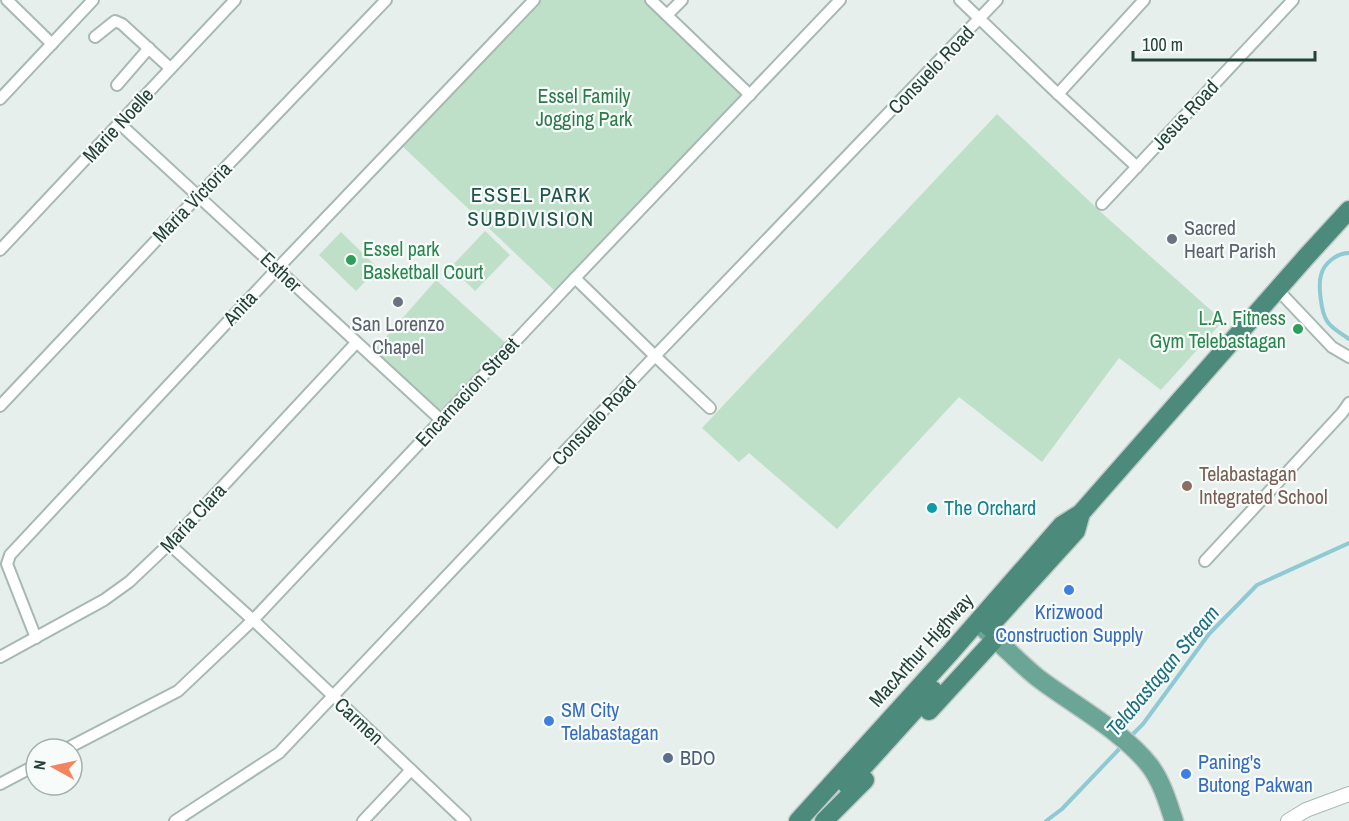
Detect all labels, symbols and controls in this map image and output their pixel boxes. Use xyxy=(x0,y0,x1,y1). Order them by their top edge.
street label: Consuelo Road xyxy=(882,20,980,120)
scale bar xyxy=(1133,24,1314,62)
text: 100 m xyxy=(1142,32,1183,57)
street label: Jesus Road xyxy=(1145,74,1224,156)
street label: Marie Noelle xyxy=(76,81,159,168)
park label: Essel Family Jogging Park xyxy=(536,82,633,132)
street label: Maria Victoria xyxy=(146,155,237,248)
district label: ESSEL PARK SUBDIVISION xyxy=(467,180,595,233)
place label: Sacred Heart Parish xyxy=(1184,214,1276,264)
marker: Sacred Heart Parish xyxy=(1165,232,1179,246)
place label: Essel park Basketball Court xyxy=(363,235,484,285)
street label: Esther xyxy=(255,246,308,298)
marker: Essel park Basketball Court xyxy=(344,253,358,267)
street label: Anita xyxy=(216,284,263,332)
marker: San Lorenzo Chapel xyxy=(391,295,405,309)
place label: L.A. Fitness Gym Telebastagan xyxy=(1150,304,1286,354)
place label: San Lorenzo Chapel xyxy=(352,310,445,360)
marker: L.A. Fitness Gym Telebastagan xyxy=(1291,322,1305,336)
street label: Encarnacion Street xyxy=(409,331,525,452)
street label: Consuelo Road xyxy=(545,370,642,471)
place label: Telabastagan Integrated School xyxy=(1199,460,1328,510)
street label: Maria Clara xyxy=(154,477,232,558)
marker: Telabastagan Integrated School xyxy=(1180,479,1194,493)
place label: The Orchard xyxy=(944,494,1036,521)
marker: The Orchard xyxy=(925,501,939,515)
marker: Krizwood Construction Supply xyxy=(1062,583,1076,597)
street label: MacArthur Highway xyxy=(862,587,979,712)
place label: Krizwood Construction Supply xyxy=(995,598,1144,648)
water label: Telabastagan Stream xyxy=(1099,599,1226,742)
street label: Carmen xyxy=(329,691,390,750)
place label: SM City Telabastagan xyxy=(561,696,659,746)
marker: SM City Telabastagan xyxy=(542,714,556,728)
north arrow xyxy=(24,737,84,797)
place label: BDO xyxy=(680,744,716,771)
place label: Paning's Butong Pakwan xyxy=(1198,748,1313,798)
marker: BDO xyxy=(661,751,675,765)
text: N xyxy=(28,759,51,771)
marker: Paning's Butong Pakwan xyxy=(1179,767,1193,781)

